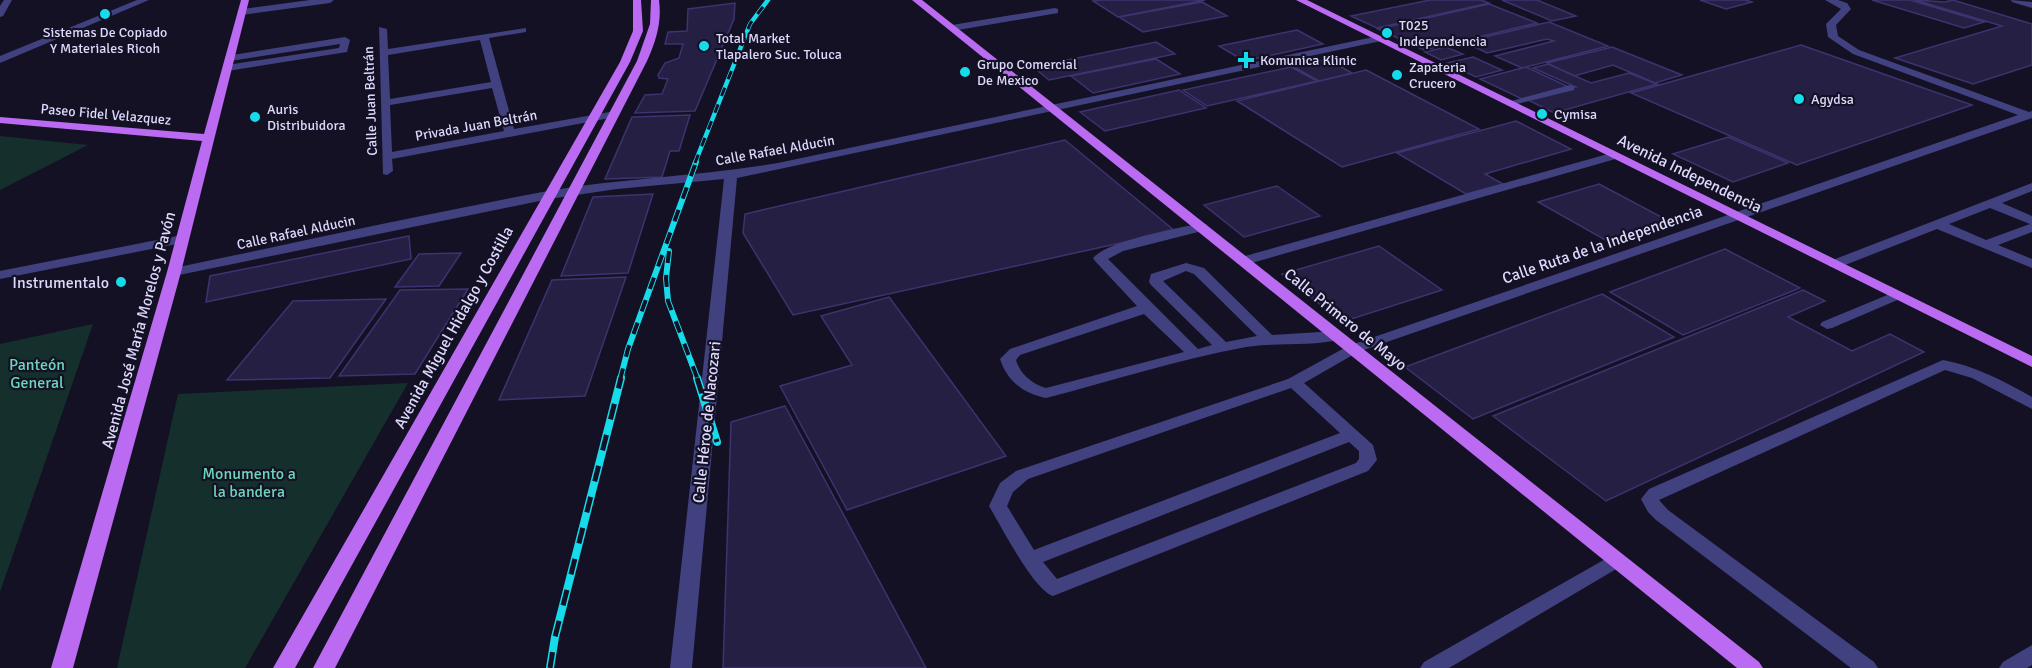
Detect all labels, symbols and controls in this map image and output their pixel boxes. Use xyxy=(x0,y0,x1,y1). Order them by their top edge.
marker: Sistemas De Copiado Y Materiales Ricoh xyxy=(98,7,112,21)
place label: T025 Independencia xyxy=(1399,17,1487,50)
place label: Sistemas De Copiado Y Materiales Ricoh xyxy=(43,24,167,57)
marker: T025 Independencia xyxy=(1380,26,1394,40)
place label: Total Market Tlapalero Suc. Toluca xyxy=(716,30,842,63)
marker: Total Market Tlapalero Suc. Toluca xyxy=(697,39,711,53)
street label: Calle Juan Beltrán xyxy=(360,46,381,156)
marker: Komunica Klinic xyxy=(1237,51,1255,69)
place label: Komunica Klinic xyxy=(1260,52,1357,69)
place label: Grupo Comercial De Mexico xyxy=(977,56,1077,89)
place label: Zapateria Crucero xyxy=(1409,59,1466,92)
marker: Grupo Comercial De Mexico xyxy=(958,65,972,79)
marker: Zapateria Crucero xyxy=(1390,68,1404,82)
place label: Agydsa xyxy=(1811,91,1854,108)
marker: Agydsa xyxy=(1792,92,1806,106)
street label: Paseo Fidel Velazquez xyxy=(40,100,172,129)
place label: Auris Distribuidora xyxy=(267,101,346,134)
street label: Privada Juan Beltrán xyxy=(414,106,538,145)
place label: Cymisa xyxy=(1554,106,1597,123)
marker: Cymisa xyxy=(1535,107,1549,121)
marker: Auris Distribuidora xyxy=(248,110,262,124)
street label: Avenida Independencia xyxy=(1614,130,1765,218)
street label: Calle Rafael Alducin xyxy=(714,132,836,169)
street label: Calle Ruta de la Independencia xyxy=(1500,201,1705,289)
street label: Avenida José María Morelos y Pavón xyxy=(98,209,180,451)
street label: Calle Rafael Alducin xyxy=(235,212,357,253)
street label: Avenida Miguel Hidalgo y Costilla xyxy=(390,223,518,432)
street label: Calle Primero de Mayo xyxy=(1280,264,1411,375)
place label: Instrumentalo xyxy=(12,273,109,293)
marker: Instrumentalo xyxy=(114,275,128,289)
street label: Calle Héroe de Nacozari xyxy=(689,340,725,504)
park label: Panteón General xyxy=(9,355,65,393)
park label: Monumento a la bandera xyxy=(202,464,296,502)

